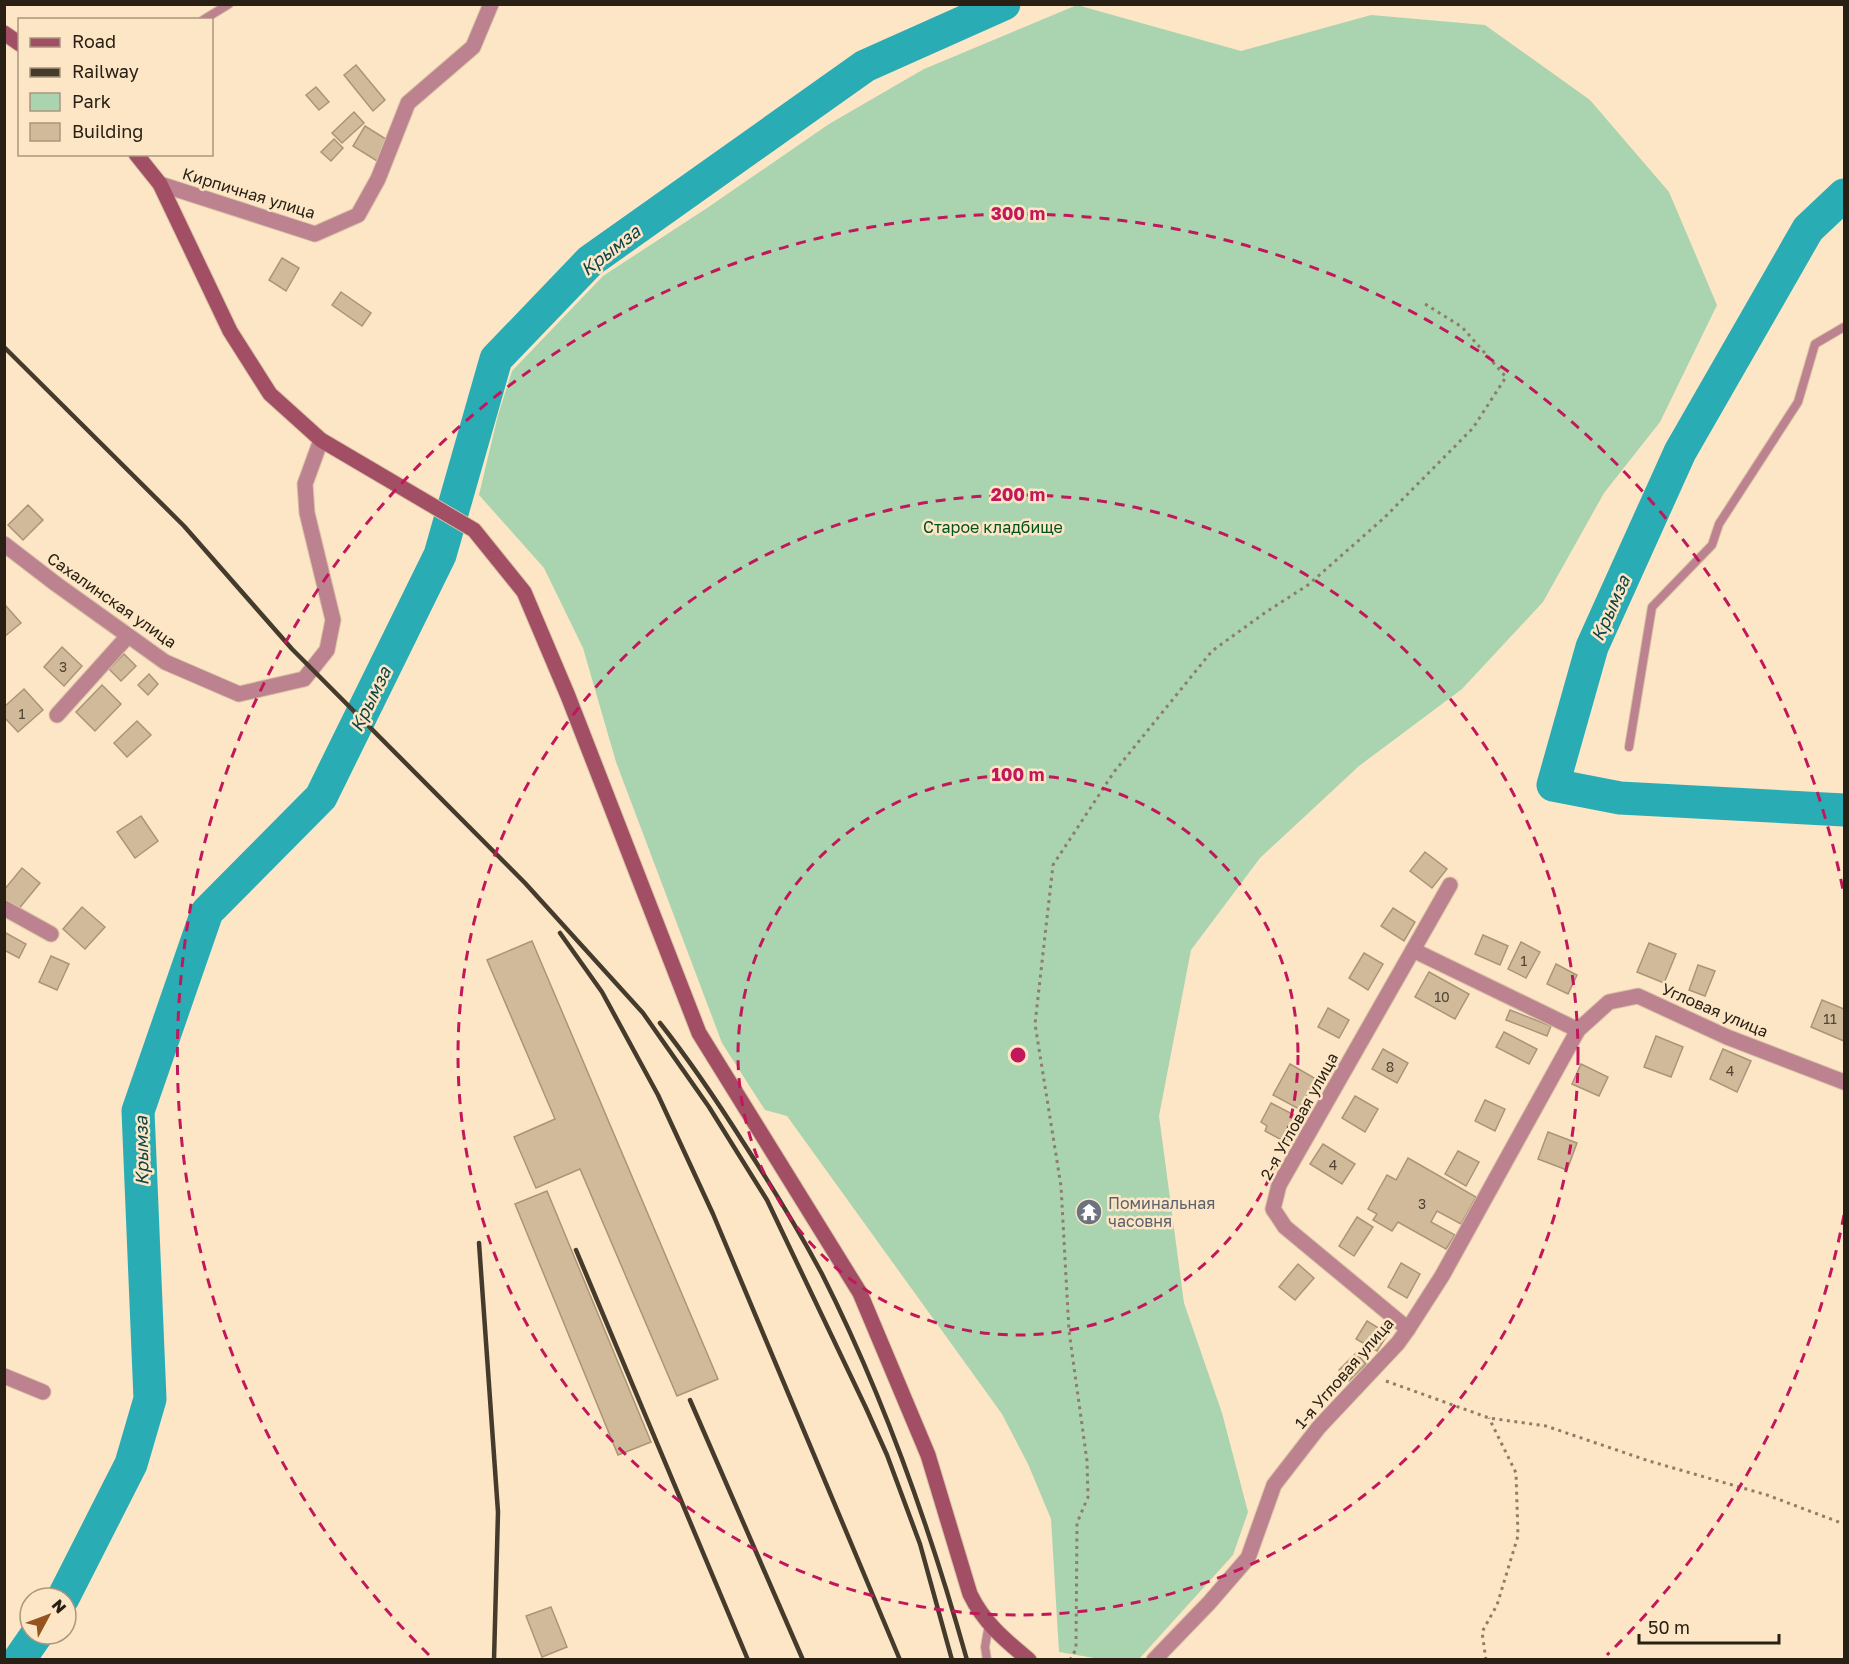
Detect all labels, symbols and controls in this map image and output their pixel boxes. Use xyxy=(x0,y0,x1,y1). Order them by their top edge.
legend xyxy=(18,18,213,156)
text: Road xyxy=(72,30,116,52)
text: Railway xyxy=(72,60,139,82)
text: Park xyxy=(72,90,111,112)
text: Building xyxy=(72,120,143,142)
street label: Кирпичная улица xyxy=(180,163,318,223)
text: 300 m xyxy=(991,202,1045,224)
water label: Крымза xyxy=(576,219,645,280)
text: 200 m xyxy=(991,483,1045,505)
park label: Старое кладбище xyxy=(923,517,1063,537)
street label: Сахалинская улица xyxy=(43,548,181,652)
water label: Крымза xyxy=(1586,571,1634,644)
house number: 3 xyxy=(59,658,67,675)
water label: Крымза xyxy=(345,662,395,735)
house number: 1 xyxy=(19,705,26,722)
text: 100 m xyxy=(992,763,1044,785)
house number: 1 xyxy=(1521,952,1528,969)
street label: Угловая улица xyxy=(1659,979,1771,1041)
house number: 10 xyxy=(1434,988,1450,1005)
house number: 11 xyxy=(1823,1010,1837,1027)
centre of rings xyxy=(1008,1045,1028,1065)
street label: 2-я Угловая улица xyxy=(1256,1049,1342,1183)
house number: 8 xyxy=(1386,1058,1394,1075)
house number: 4 xyxy=(1726,1062,1734,1079)
water label: Крымза xyxy=(129,1115,153,1186)
house number: 4 xyxy=(1329,1156,1337,1173)
place label: Поминальная часовня xyxy=(1108,1193,1215,1231)
house number: 3 xyxy=(1418,1195,1426,1212)
temple icon: Поминальная часовня xyxy=(1074,1197,1104,1227)
street label: 1-я Угловая улица xyxy=(1290,1313,1398,1433)
north arrow xyxy=(18,1586,78,1646)
text: N xyxy=(48,1595,71,1617)
scale bar xyxy=(1639,1607,1778,1645)
text: 50 m xyxy=(1648,1616,1690,1638)

